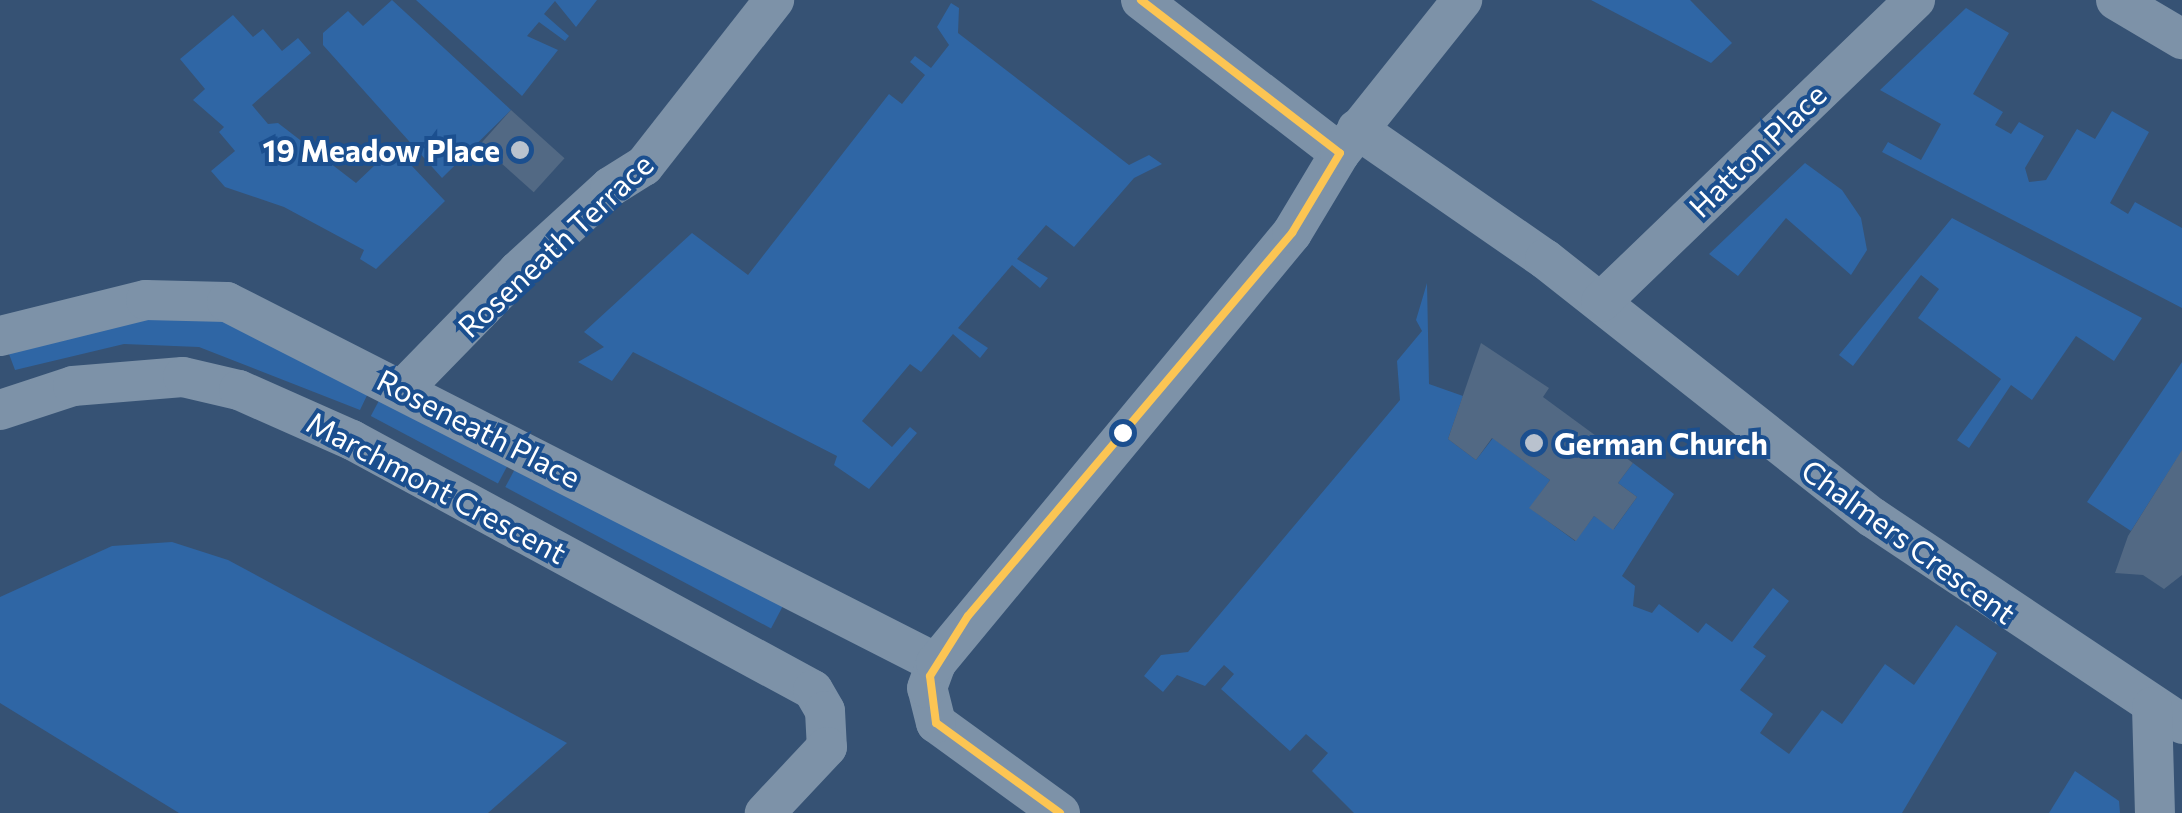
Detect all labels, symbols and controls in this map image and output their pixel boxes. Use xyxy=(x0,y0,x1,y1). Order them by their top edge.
street label: Hatton Place xyxy=(1681,76,1833,224)
place label: 19 Meadow Place xyxy=(263,132,500,168)
marker: 19 Meadow Place xyxy=(509,139,531,161)
street label: Roseneath Terrace xyxy=(450,146,660,344)
street label: Roseneath Place xyxy=(372,361,586,495)
street label: Marchmont Crescent xyxy=(301,403,573,571)
unlabelled marker xyxy=(1113,423,1133,443)
place label: German Church xyxy=(1554,425,1768,461)
marker: German Church xyxy=(1523,432,1545,454)
street label: Chalmers Crescent xyxy=(1795,451,2023,631)

